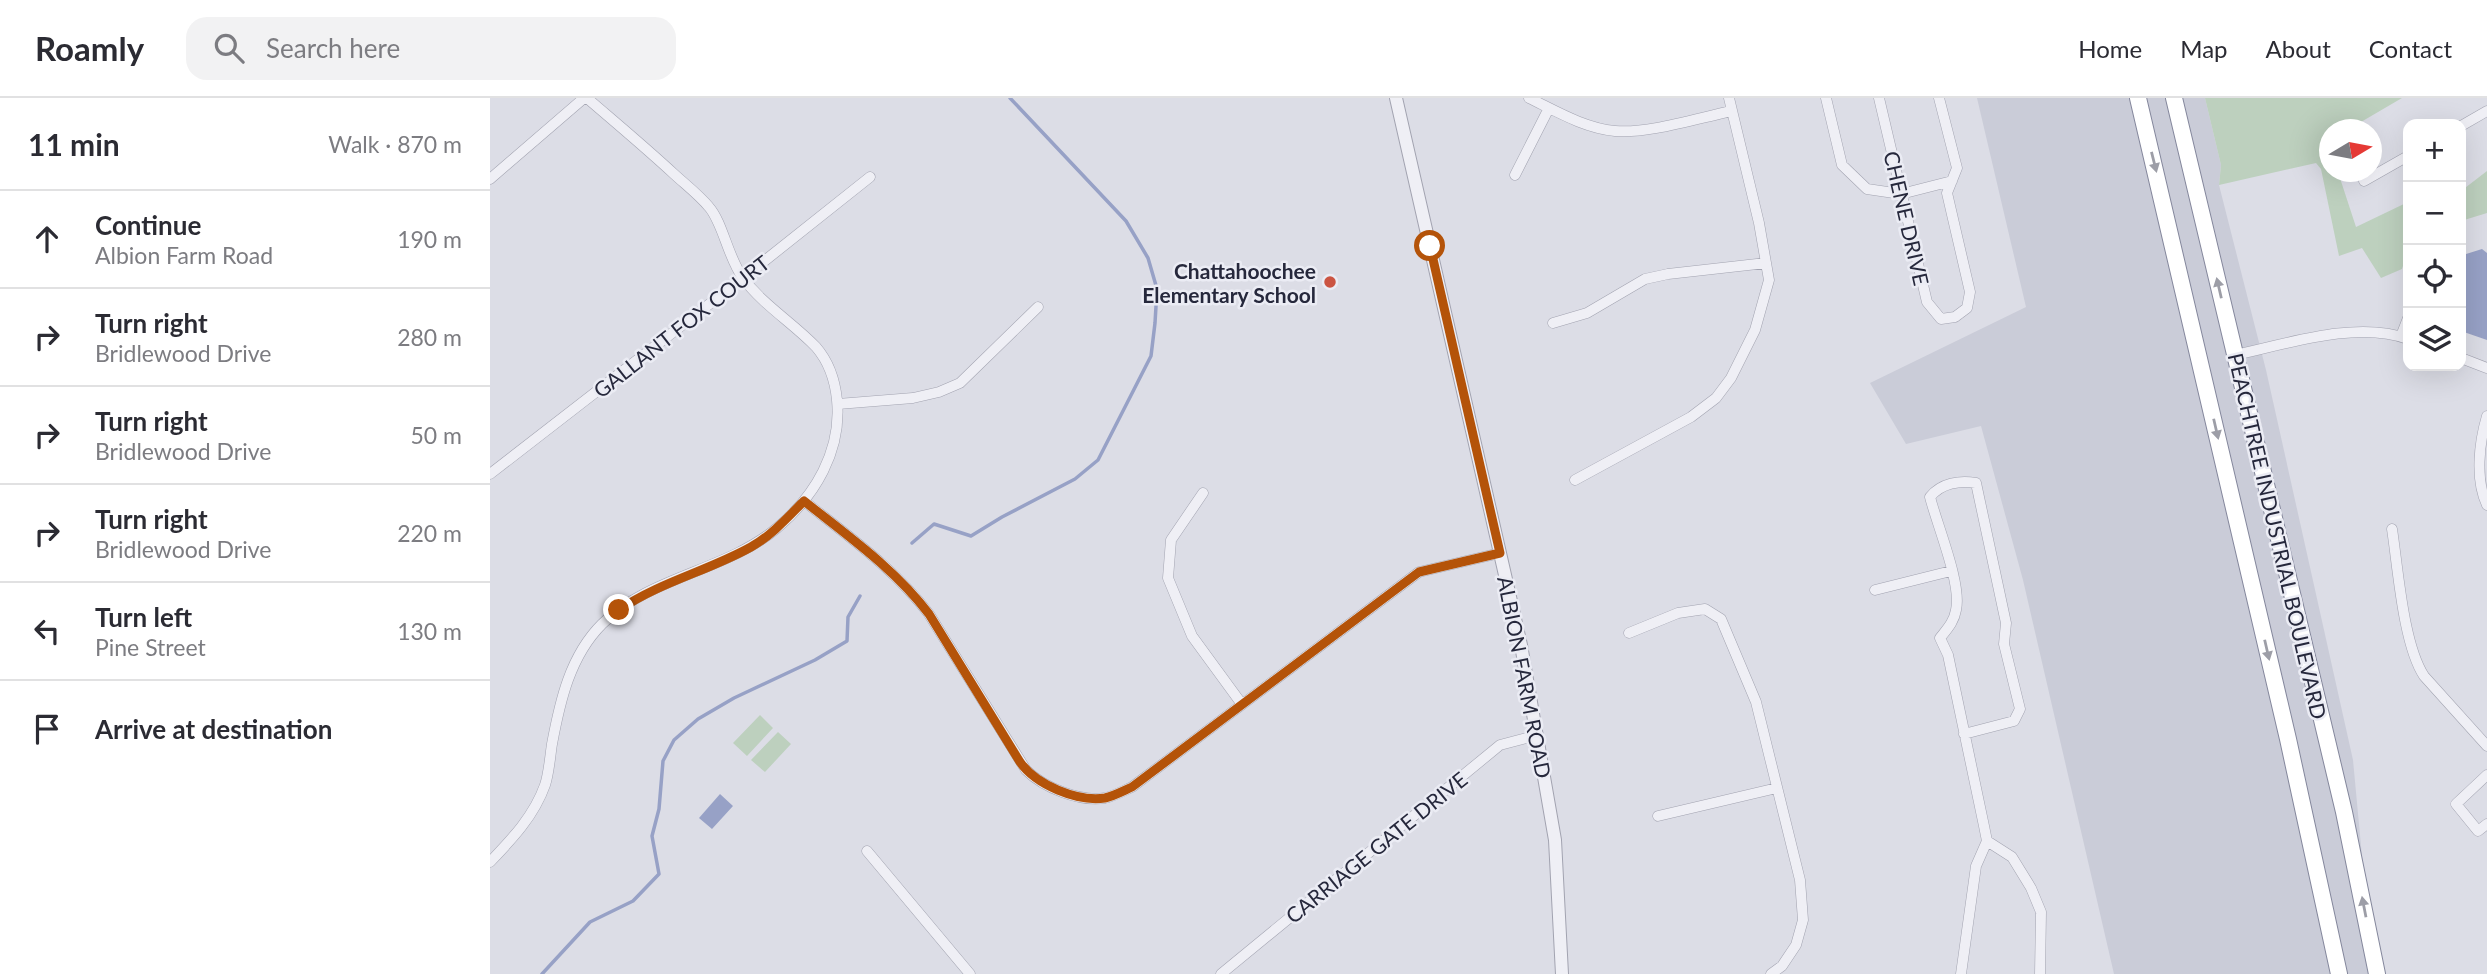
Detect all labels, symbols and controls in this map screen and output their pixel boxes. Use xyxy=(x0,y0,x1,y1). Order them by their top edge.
search box xyxy=(186,17,676,80)
text: Roamly xyxy=(35,28,144,68)
icon: search xyxy=(210,29,248,67)
text: Search here xyxy=(266,32,400,64)
text: Home xyxy=(2078,34,2142,63)
text: Map xyxy=(2180,34,2228,63)
text: About xyxy=(2266,34,2331,63)
text: Contact xyxy=(2369,34,2452,63)
north arrow xyxy=(2319,119,2382,182)
map controls xyxy=(2403,119,2466,371)
button: + xyxy=(2403,119,2466,182)
text: 11 min xyxy=(28,126,120,162)
text: Walk · 870 m xyxy=(328,130,462,158)
street label: CHENE DRIVE xyxy=(1879,148,1935,288)
one-way arrow xyxy=(2149,151,2160,173)
button: − xyxy=(2403,182,2466,245)
text: Continue xyxy=(95,209,201,241)
icon: ahead xyxy=(28,220,66,258)
text: 190 m xyxy=(397,225,462,253)
route start xyxy=(1414,230,1445,261)
text: Albion Farm Road xyxy=(95,241,273,269)
button: locate xyxy=(2403,245,2466,308)
street label: GALLANT FOX COURT xyxy=(588,249,774,402)
place label: Chattahoochee Elementary School xyxy=(1142,258,1316,307)
marker: Chattahoochee Elementary School xyxy=(1322,274,1338,290)
one-way arrow xyxy=(2213,277,2224,299)
text: Turn right xyxy=(95,307,208,339)
button: layers xyxy=(2403,308,2466,371)
icon: right xyxy=(28,318,66,356)
text: 280 m xyxy=(397,323,462,351)
text: Bridlewood Drive xyxy=(95,339,271,367)
street label: PEACHTREE INDUSTRIAL BOULEVARD xyxy=(2224,351,2332,721)
text: Turn right xyxy=(95,405,208,437)
icon: right xyxy=(28,416,66,454)
one-way arrow xyxy=(2210,418,2221,440)
text: 50 m xyxy=(411,421,462,449)
text: Bridlewood Drive xyxy=(95,437,271,465)
text: Turn right xyxy=(95,503,208,535)
icon: right xyxy=(28,514,66,552)
text: 220 m xyxy=(397,519,462,547)
text: Bridlewood Drive xyxy=(95,535,271,563)
street label: ALBION FARM ROAD xyxy=(1493,574,1557,780)
route end xyxy=(603,594,634,625)
text: Turn left xyxy=(95,601,192,633)
icon: left xyxy=(28,612,66,650)
text: 130 m xyxy=(397,617,462,645)
text: Pine Street xyxy=(95,633,206,661)
one-way arrow xyxy=(2262,639,2273,661)
icon: arrive xyxy=(28,710,66,748)
text: Arrive at destination xyxy=(95,713,332,745)
street label: CARRIAGE GATE DRIVE xyxy=(1280,766,1472,928)
one-way arrow xyxy=(2359,896,2370,918)

